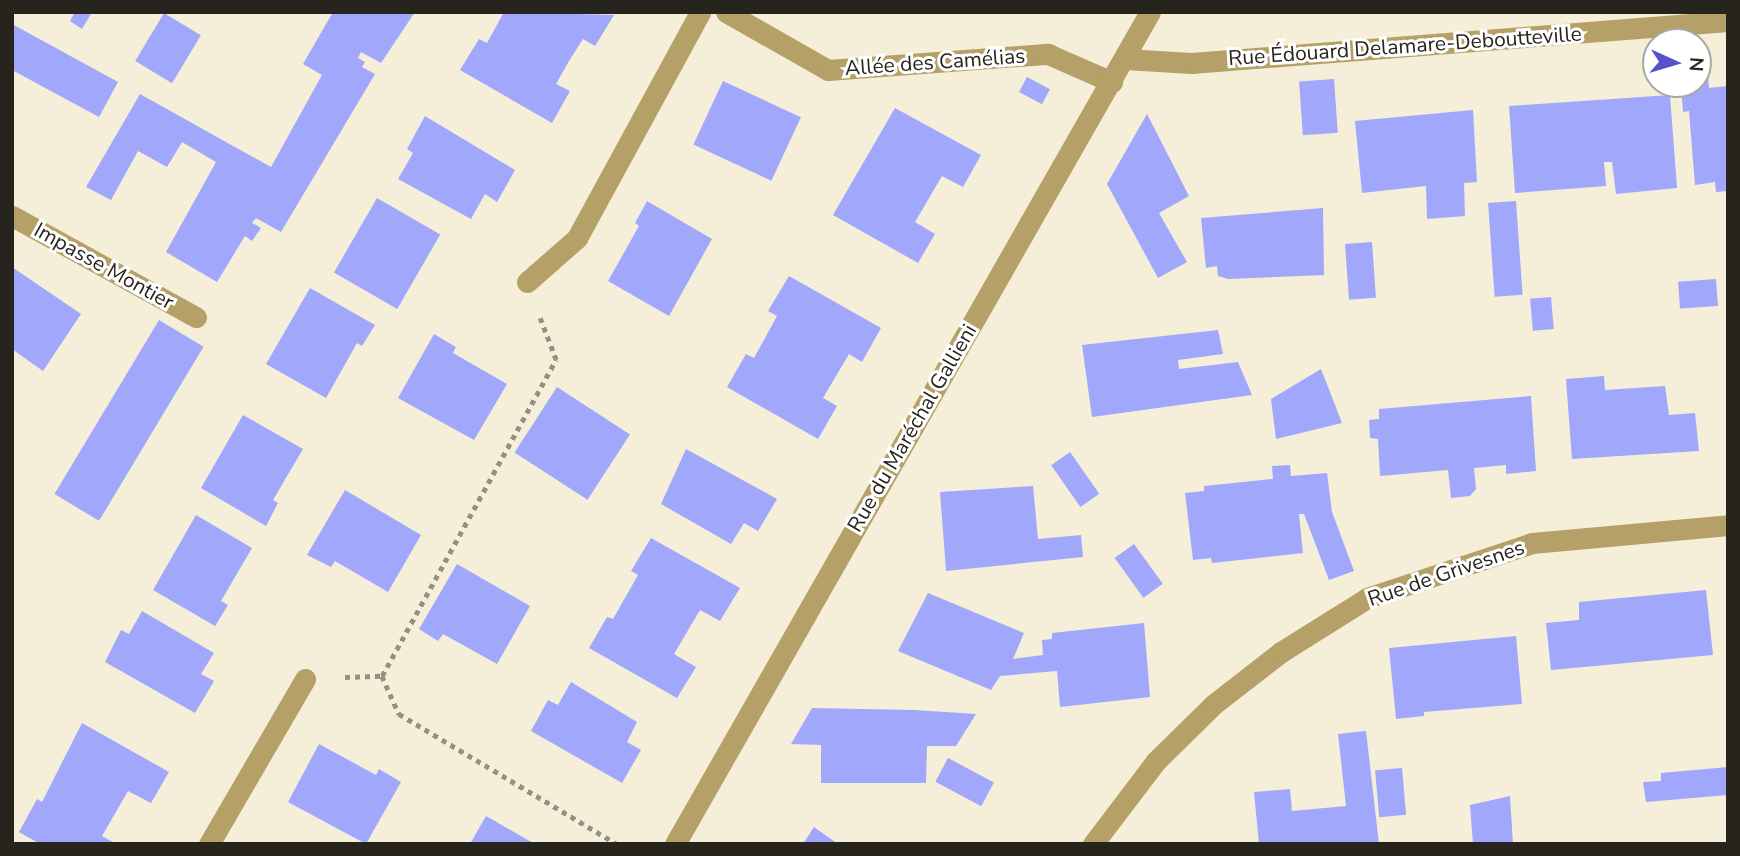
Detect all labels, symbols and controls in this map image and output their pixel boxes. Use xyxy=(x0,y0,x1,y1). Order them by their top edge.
street label: Rue Édouard Delamare-Deboutteville xyxy=(1227,21,1583,71)
north arrow xyxy=(1642,28,1712,98)
street label: Allée des Camélias xyxy=(844,43,1026,81)
text: N xyxy=(1682,56,1709,72)
street label: Impasse Montier xyxy=(30,217,178,315)
street label: Rue du Maréchal Gallieni xyxy=(842,320,982,536)
street label: Rue de Grivesnes xyxy=(1364,534,1528,612)

